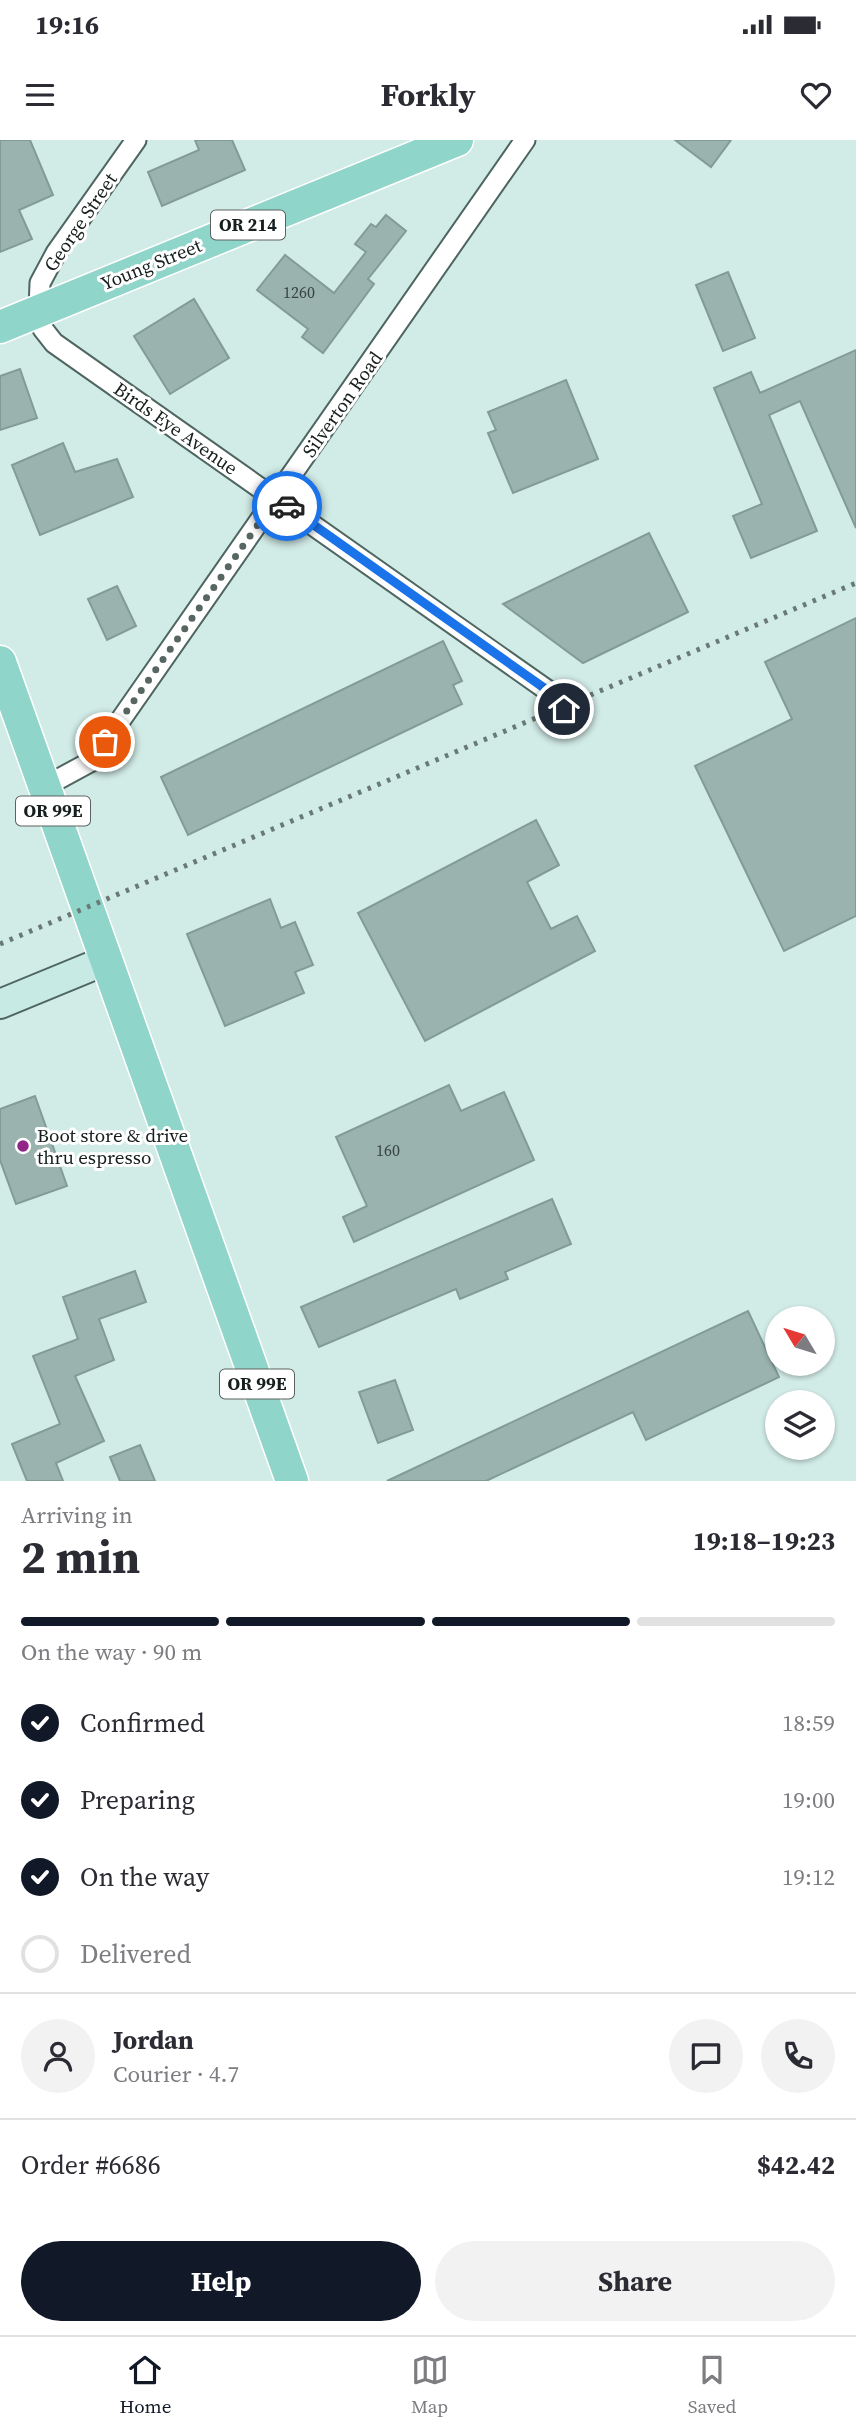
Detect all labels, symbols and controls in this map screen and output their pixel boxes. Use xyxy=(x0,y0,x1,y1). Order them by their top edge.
text: 19:16 xyxy=(35,7,99,43)
text: Forkly xyxy=(380,73,476,117)
icon: menu xyxy=(21,76,59,114)
icon: heart xyxy=(797,76,835,114)
street label: George Street xyxy=(37,167,123,276)
road number: OR 214 xyxy=(211,210,285,240)
street label: Young Street xyxy=(97,232,206,296)
house number: 1260 xyxy=(283,281,315,303)
street label: Silverton Road xyxy=(296,346,388,462)
street label: Birds Eye Avenue xyxy=(109,376,243,480)
courier xyxy=(252,471,322,541)
icon: car xyxy=(268,487,306,525)
pin xyxy=(534,679,594,739)
icon: home xyxy=(545,690,583,728)
pin xyxy=(75,712,135,772)
icon: bag xyxy=(86,723,124,761)
road number: OR 99E xyxy=(16,796,90,826)
place label: Boot store & drive thru espresso xyxy=(37,1122,188,1170)
marker: Boot store & drive thru espresso xyxy=(15,1138,31,1154)
house number: 160 xyxy=(376,1139,400,1161)
north arrow xyxy=(765,1306,835,1376)
map controls xyxy=(765,1306,835,1460)
road number: OR 99E xyxy=(220,1370,294,1399)
button: layers xyxy=(765,1390,835,1460)
text: Arriving in xyxy=(21,1499,133,1531)
text: 19:18–19:23 xyxy=(693,1523,835,1559)
text: 2 min xyxy=(21,1525,140,1588)
text: On the way · 90 m xyxy=(21,1636,202,1668)
icon: check xyxy=(21,1704,59,1742)
text: Confirmed xyxy=(80,1705,205,1741)
text: 18:59 xyxy=(782,1707,835,1739)
icon: check xyxy=(21,1781,59,1819)
text: Preparing xyxy=(80,1782,195,1818)
text: 19:00 xyxy=(782,1784,835,1816)
icon: check xyxy=(21,1858,59,1896)
text: On the way xyxy=(80,1859,209,1895)
text: 19:12 xyxy=(782,1861,835,1893)
text: Delivered xyxy=(80,1936,191,1972)
button: person xyxy=(21,2019,95,2093)
button: chat xyxy=(669,2019,743,2093)
button: phone xyxy=(761,2019,835,2093)
text: Jordan xyxy=(113,2022,194,2058)
text: Courier · 4.7 xyxy=(113,2058,239,2090)
text: Order #6686 xyxy=(21,2147,161,2183)
text: $42.42 xyxy=(757,2147,835,2183)
button: Help xyxy=(21,2241,421,2321)
button: Share xyxy=(435,2241,835,2321)
tab: Home xyxy=(120,2351,171,2419)
tab: Map xyxy=(411,2351,449,2419)
tab: Saved xyxy=(688,2351,736,2419)

